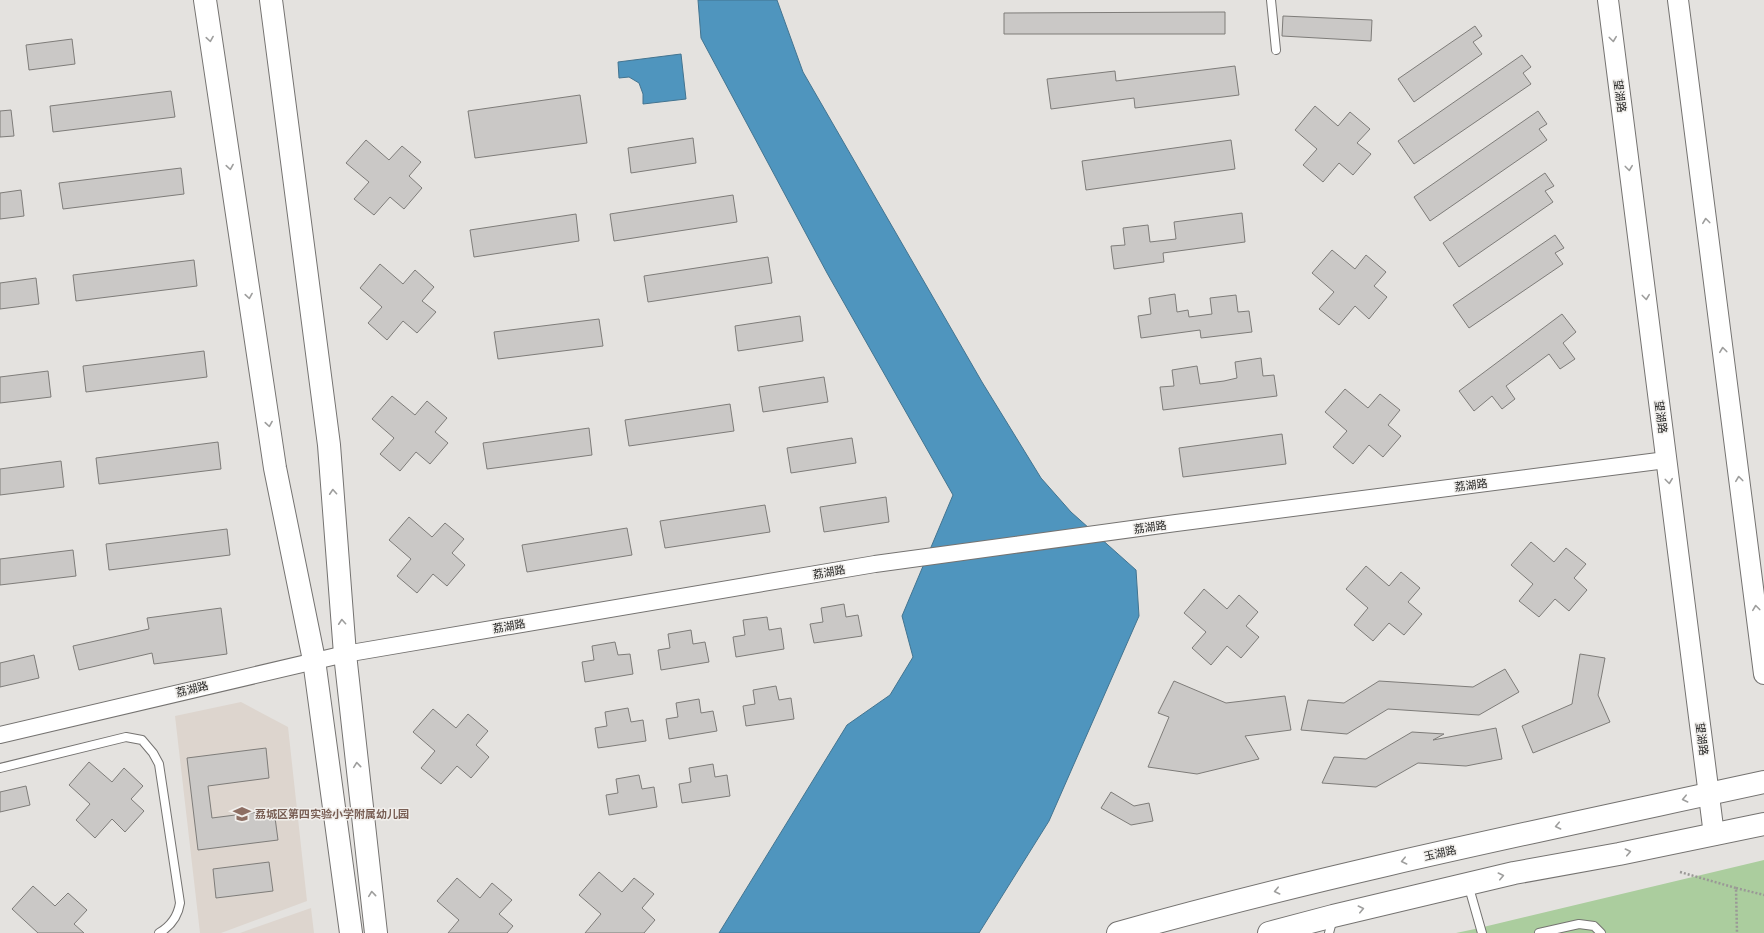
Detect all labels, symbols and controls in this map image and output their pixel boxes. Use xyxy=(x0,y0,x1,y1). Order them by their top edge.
one-way arrow xyxy=(205,35,214,42)
one-way arrow xyxy=(1608,36,1617,42)
street label: 望湖路 xyxy=(1612,79,1628,113)
one-way arrow xyxy=(225,164,234,170)
one-way arrow xyxy=(1625,165,1634,171)
one-way arrow xyxy=(1702,218,1711,224)
one-way arrow xyxy=(244,293,253,299)
one-way arrow xyxy=(1641,294,1650,300)
one-way arrow xyxy=(1719,347,1728,353)
street label: 望湖路 xyxy=(1653,400,1669,434)
one-way arrow xyxy=(264,421,273,427)
one-way arrow xyxy=(1735,475,1744,482)
street label: 荔湖路 xyxy=(1454,477,1488,493)
one-way arrow xyxy=(1664,478,1673,484)
one-way arrow xyxy=(328,489,337,495)
street label: 荔湖路 xyxy=(1133,519,1167,535)
street label: 荔湖路 xyxy=(812,563,846,581)
one-way arrow xyxy=(1751,604,1760,611)
street label: 荔湖路 xyxy=(492,617,526,635)
one-way arrow xyxy=(338,619,347,625)
street label: 荔湖路 xyxy=(175,679,209,699)
street label: 望湖路 xyxy=(1694,722,1710,756)
one-way arrow xyxy=(353,762,362,768)
one-way arrow xyxy=(1682,795,1688,803)
school or university icon: 荔城区第四实验小学附属幼儿园 xyxy=(232,804,252,824)
place label: 荔城区第四实验小学附属幼儿园 xyxy=(255,808,409,820)
one-way arrow xyxy=(1555,822,1561,830)
street label: 玉湖路 xyxy=(1423,843,1457,863)
one-way arrow xyxy=(1625,848,1632,857)
one-way arrow xyxy=(1400,856,1407,865)
one-way arrow xyxy=(1497,872,1504,881)
one-way arrow xyxy=(1274,886,1280,894)
one-way arrow xyxy=(367,891,376,897)
one-way arrow xyxy=(1357,906,1364,914)

